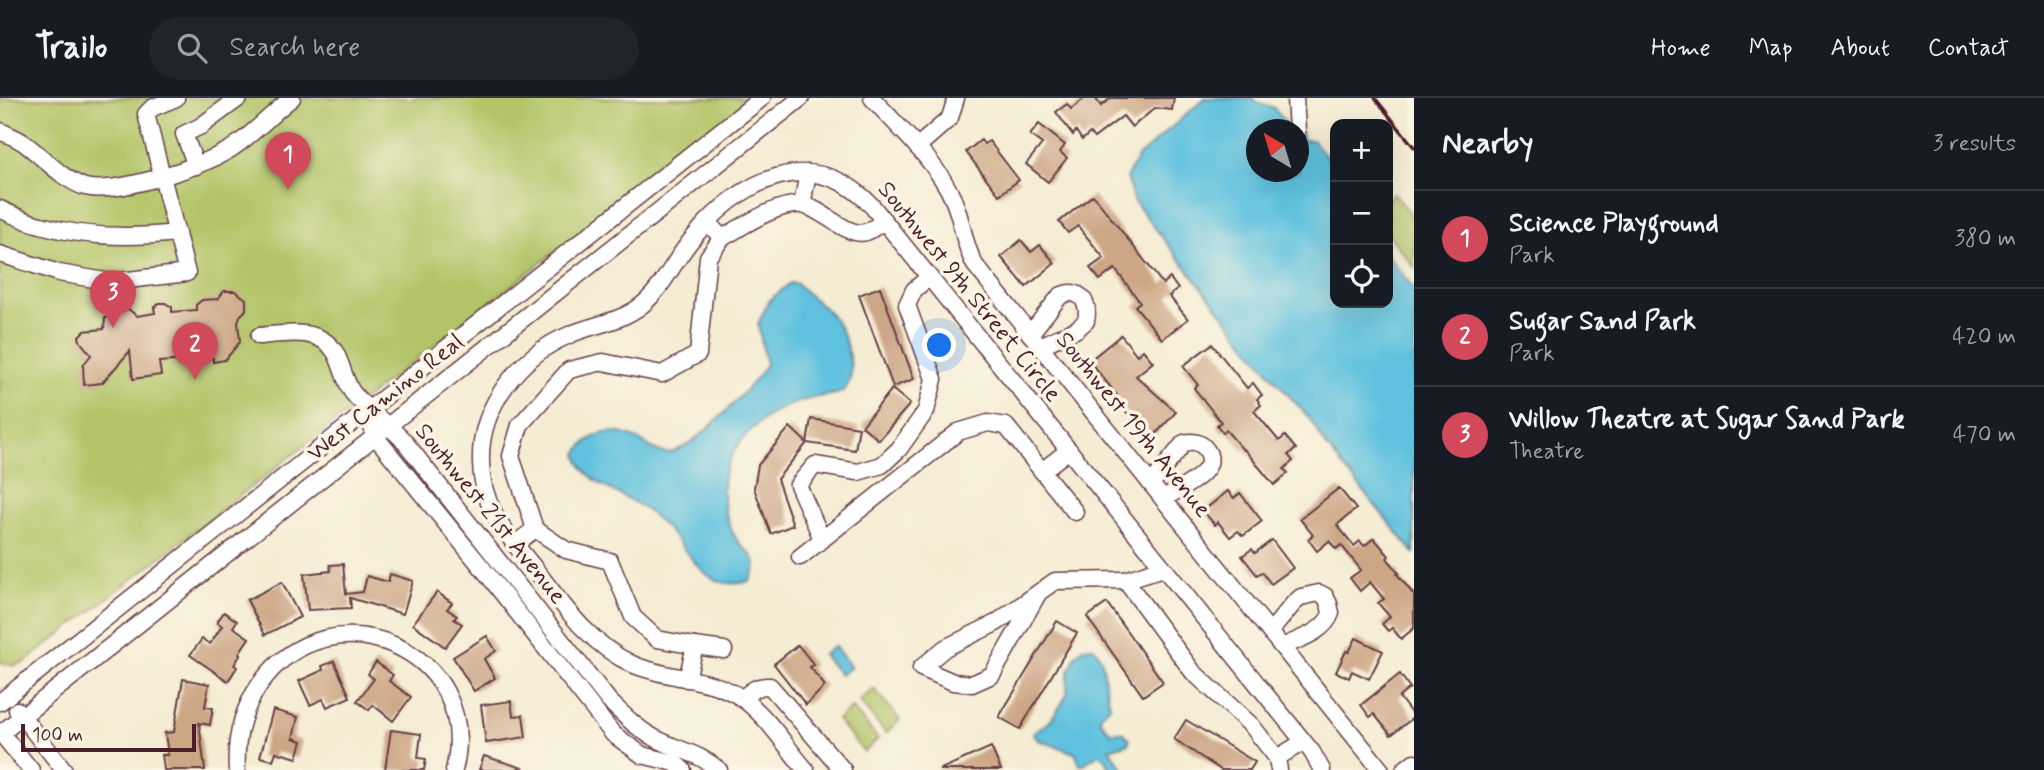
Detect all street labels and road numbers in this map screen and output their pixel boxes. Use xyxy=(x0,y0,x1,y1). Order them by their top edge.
street label: Southwest 9th Street Circle xyxy=(870,175,1068,409)
street label: Southwest 19th Avenue xyxy=(1048,326,1218,524)
street label: West Camino Real xyxy=(301,327,471,469)
street label: Southwest 21st Avenue xyxy=(407,417,573,611)

